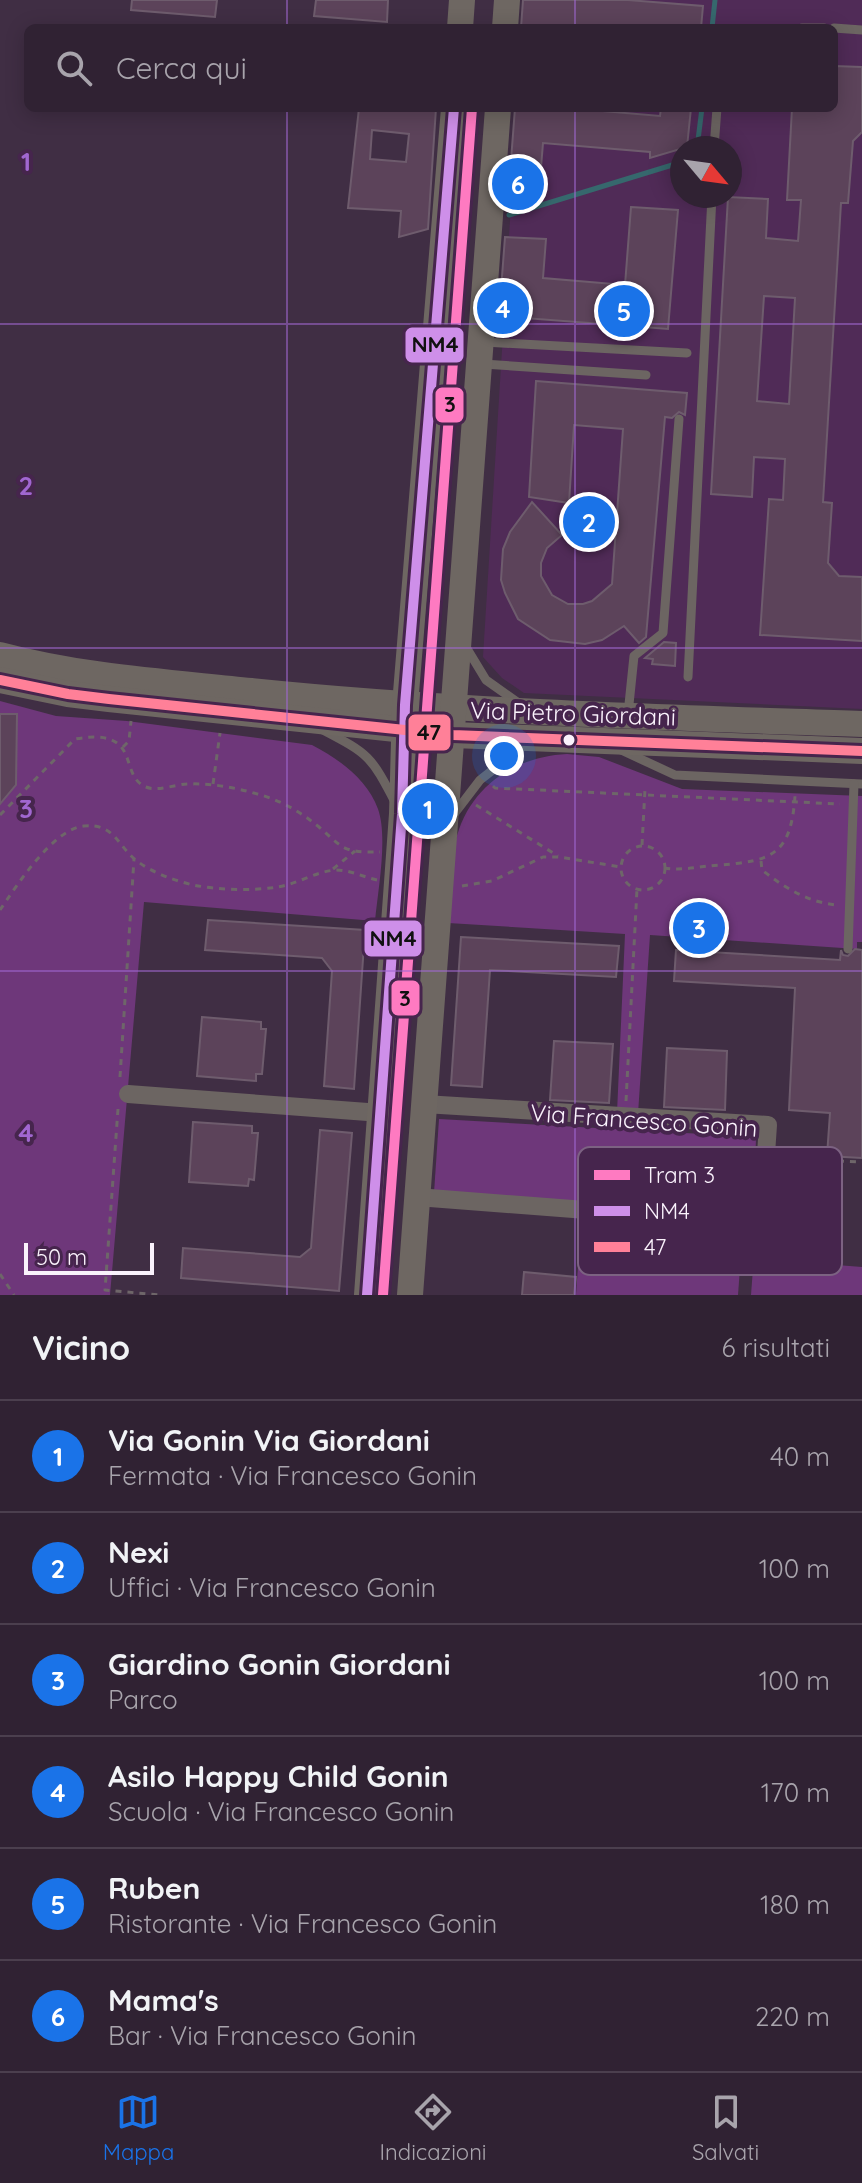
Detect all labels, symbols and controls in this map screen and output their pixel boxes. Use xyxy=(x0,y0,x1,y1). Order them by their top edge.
search box xyxy=(24,24,838,112)
icon: search xyxy=(52,46,96,90)
text: Cerca qui xyxy=(116,49,247,87)
north arrow xyxy=(670,136,742,208)
text: 1 xyxy=(21,145,31,178)
pin: 6 xyxy=(492,154,544,214)
pin: 4 xyxy=(477,278,529,338)
pin: 5 xyxy=(598,281,650,341)
line badge: NM4 xyxy=(404,326,465,364)
text: NM4 xyxy=(411,330,459,358)
line badge: 3 xyxy=(434,386,465,424)
text: 3 xyxy=(444,390,456,418)
text: 2 xyxy=(19,469,33,502)
pin: 2 xyxy=(563,492,615,552)
street label: Via Pietro Giordani xyxy=(469,694,677,732)
line badge: 47 xyxy=(407,713,452,752)
text: 47 xyxy=(417,718,441,746)
unlabelled marker xyxy=(561,732,577,748)
your location xyxy=(484,736,524,776)
pin: 1 xyxy=(402,779,454,839)
text: 3 xyxy=(19,792,33,825)
pin: 3 xyxy=(673,898,725,958)
line badge: NM4 xyxy=(363,919,423,958)
text: NM4 xyxy=(369,924,417,952)
line badge: 3 xyxy=(390,979,421,1017)
text: 3 xyxy=(399,984,411,1012)
street label: Via Francesco Gonin xyxy=(529,1097,759,1143)
text: 4 xyxy=(18,1116,34,1149)
legend xyxy=(578,1147,842,1275)
text: Tram 3 xyxy=(644,1161,715,1189)
text: NM4 xyxy=(644,1197,690,1225)
text: 47 xyxy=(644,1233,666,1261)
scale bar xyxy=(24,1239,154,1275)
text: 50 m xyxy=(36,1243,87,1271)
text: Vicino xyxy=(32,1326,130,1369)
text: 6 risultati xyxy=(722,1331,830,1364)
text: Via Gonin Via Giordani xyxy=(108,1421,430,1459)
text: 1 xyxy=(53,1440,63,1473)
text: 40 m xyxy=(770,1440,830,1473)
text: Fermata · Via Francesco Gonin xyxy=(108,1459,477,1492)
text: Nexi xyxy=(108,1533,169,1571)
text: 2 xyxy=(51,1552,65,1585)
text: 100 m xyxy=(759,1552,830,1585)
text: Uffici · Via Francesco Gonin xyxy=(108,1571,436,1604)
text: Giardino Gonin Giordani xyxy=(108,1645,451,1683)
text: 3 xyxy=(51,1664,65,1697)
text: 100 m xyxy=(759,1664,830,1697)
text: Parco xyxy=(108,1683,178,1716)
text: Asilo Happy Child Gonin xyxy=(108,1757,449,1795)
text: 4 xyxy=(50,1776,66,1809)
text: 170 m xyxy=(761,1776,830,1809)
text: Scuola · Via Francesco Gonin xyxy=(108,1795,454,1828)
text: Ruben xyxy=(108,1869,200,1907)
text: 5 xyxy=(51,1888,65,1921)
text: 180 m xyxy=(760,1888,830,1921)
text: Ristorante · Via Francesco Gonin xyxy=(108,1907,497,1940)
text: Mama's xyxy=(108,1981,219,2019)
text: 6 xyxy=(51,2000,65,2033)
text: 220 m xyxy=(755,2000,830,2033)
text: Bar · Via Francesco Gonin xyxy=(108,2019,417,2052)
tab: Mappa xyxy=(103,2090,174,2166)
tab: Indicazioni xyxy=(380,2090,487,2166)
tab: Salvati xyxy=(692,2090,759,2166)

